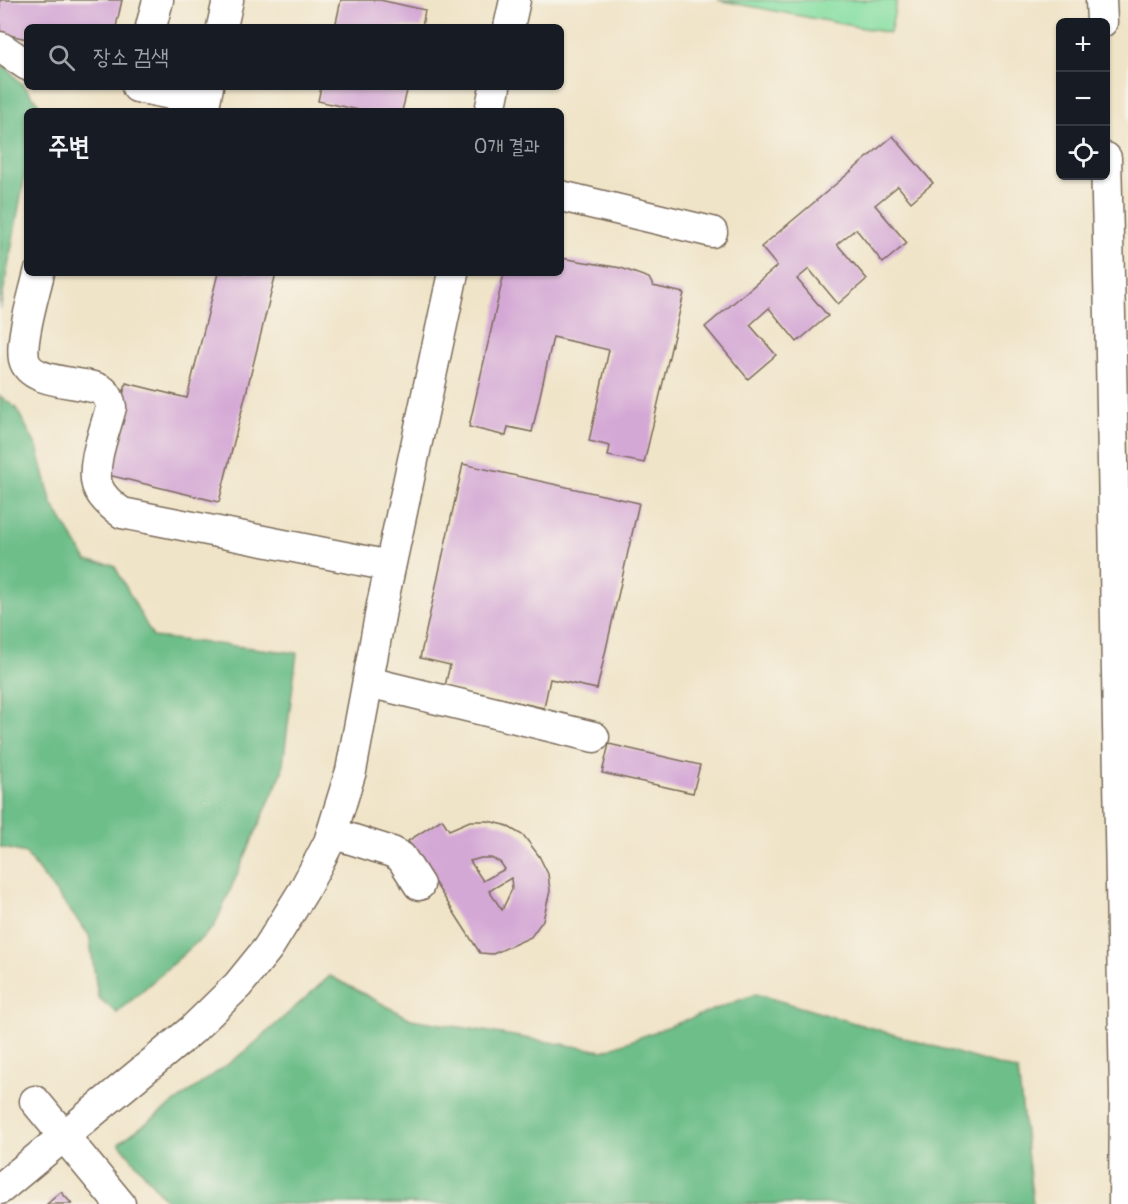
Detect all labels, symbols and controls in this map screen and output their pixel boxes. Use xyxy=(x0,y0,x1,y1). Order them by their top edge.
map controls xyxy=(1056,18,1110,180)
button: + xyxy=(1056,18,1110,72)
search box xyxy=(24,24,564,90)
icon: search xyxy=(45,41,78,74)
text: 장소 검색 xyxy=(93,43,169,71)
button: − xyxy=(1056,72,1110,126)
button: locate xyxy=(1056,126,1110,180)
text: 주변 xyxy=(48,131,90,163)
text: 0개 결과 xyxy=(474,134,540,159)

